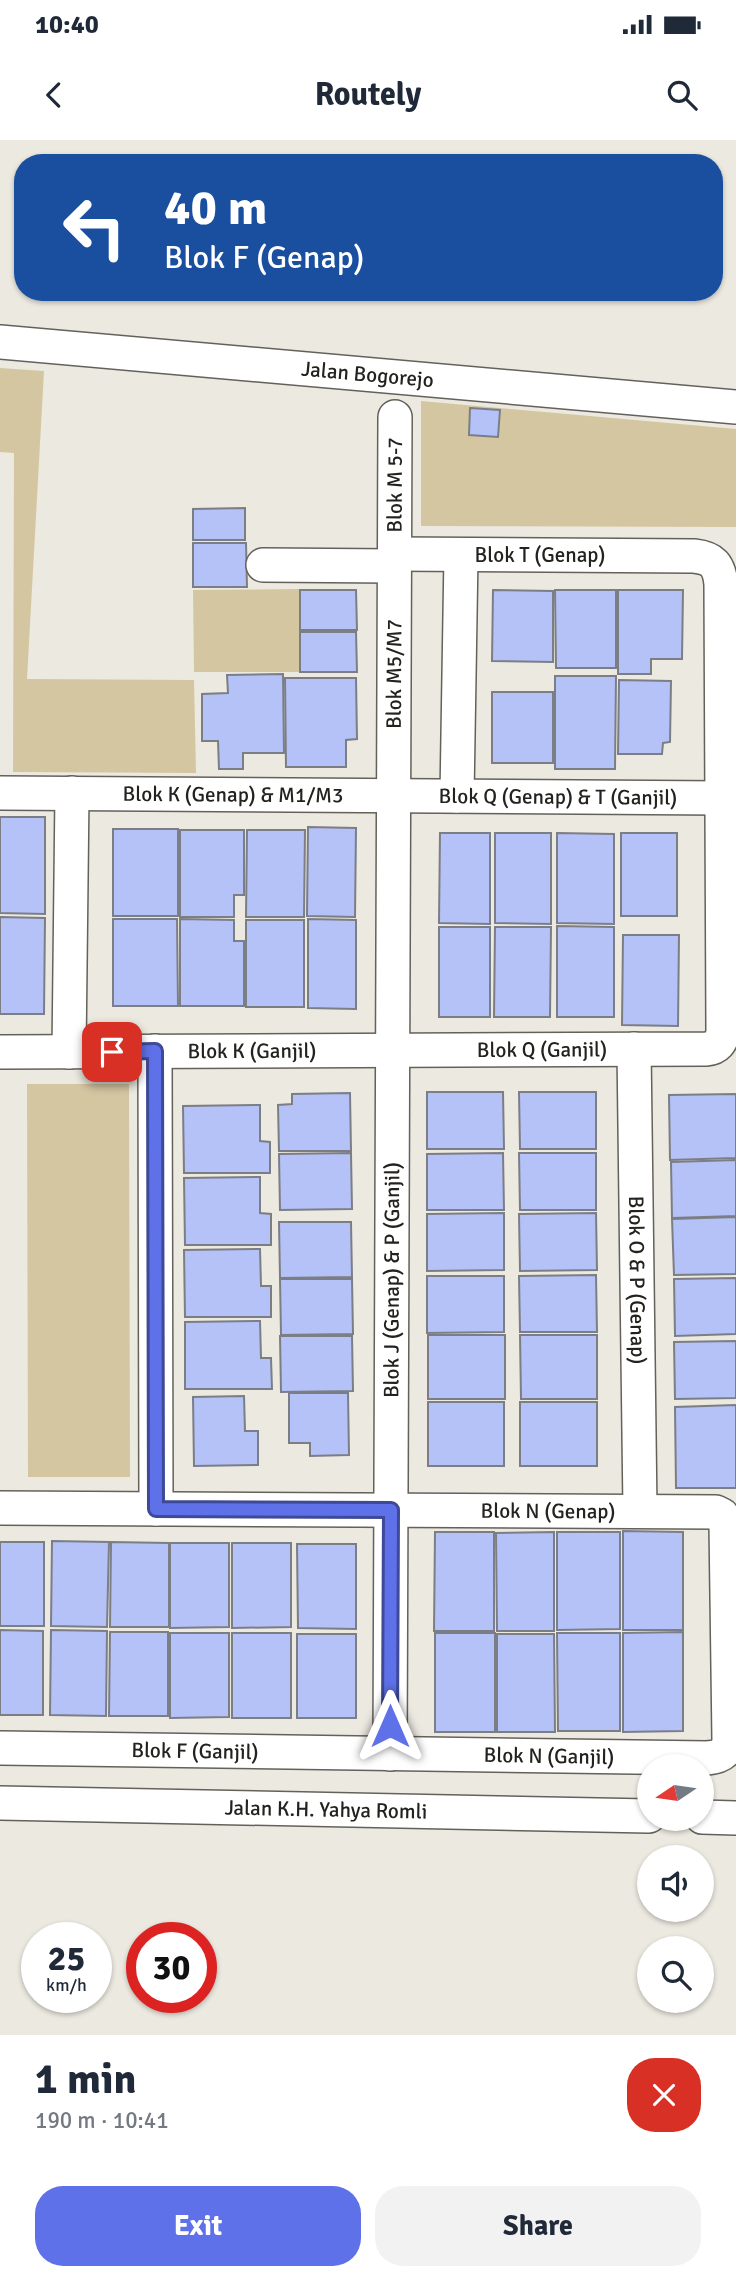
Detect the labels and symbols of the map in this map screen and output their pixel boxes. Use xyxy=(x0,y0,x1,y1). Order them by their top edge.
street label: Jalan Bogorejo xyxy=(300,356,435,393)
street label: Blok M 5-7 xyxy=(382,437,408,533)
street label: Blok T (Genap) xyxy=(475,542,605,568)
street label: Blok M5/M7 xyxy=(381,619,407,729)
street label: Blok K (Genap) & M1/M3 xyxy=(123,781,343,808)
street label: Blok Q (Genap) & T (Ganjil) xyxy=(438,783,677,811)
pin xyxy=(82,1022,142,1082)
street label: Blok Q (Ganjil) xyxy=(477,1036,607,1063)
street label: Blok K (Ganjil) xyxy=(187,1038,317,1064)
street label: Blok J (Genap) & P (Ganjil) xyxy=(378,1162,405,1398)
street label: Blok O & P (Genap) xyxy=(623,1195,651,1365)
street label: Blok N (Genap) xyxy=(480,1498,616,1524)
position arrow xyxy=(353,1689,427,1763)
street label: Blok F (Ganjil) xyxy=(131,1737,259,1765)
street label: Blok N (Ganjil) xyxy=(483,1742,615,1770)
north arrow xyxy=(637,1754,714,1830)
street label: Jalan K.H. Yahya Romli xyxy=(224,1794,428,1825)
speed limit sign: 30 xyxy=(126,1922,217,2013)

